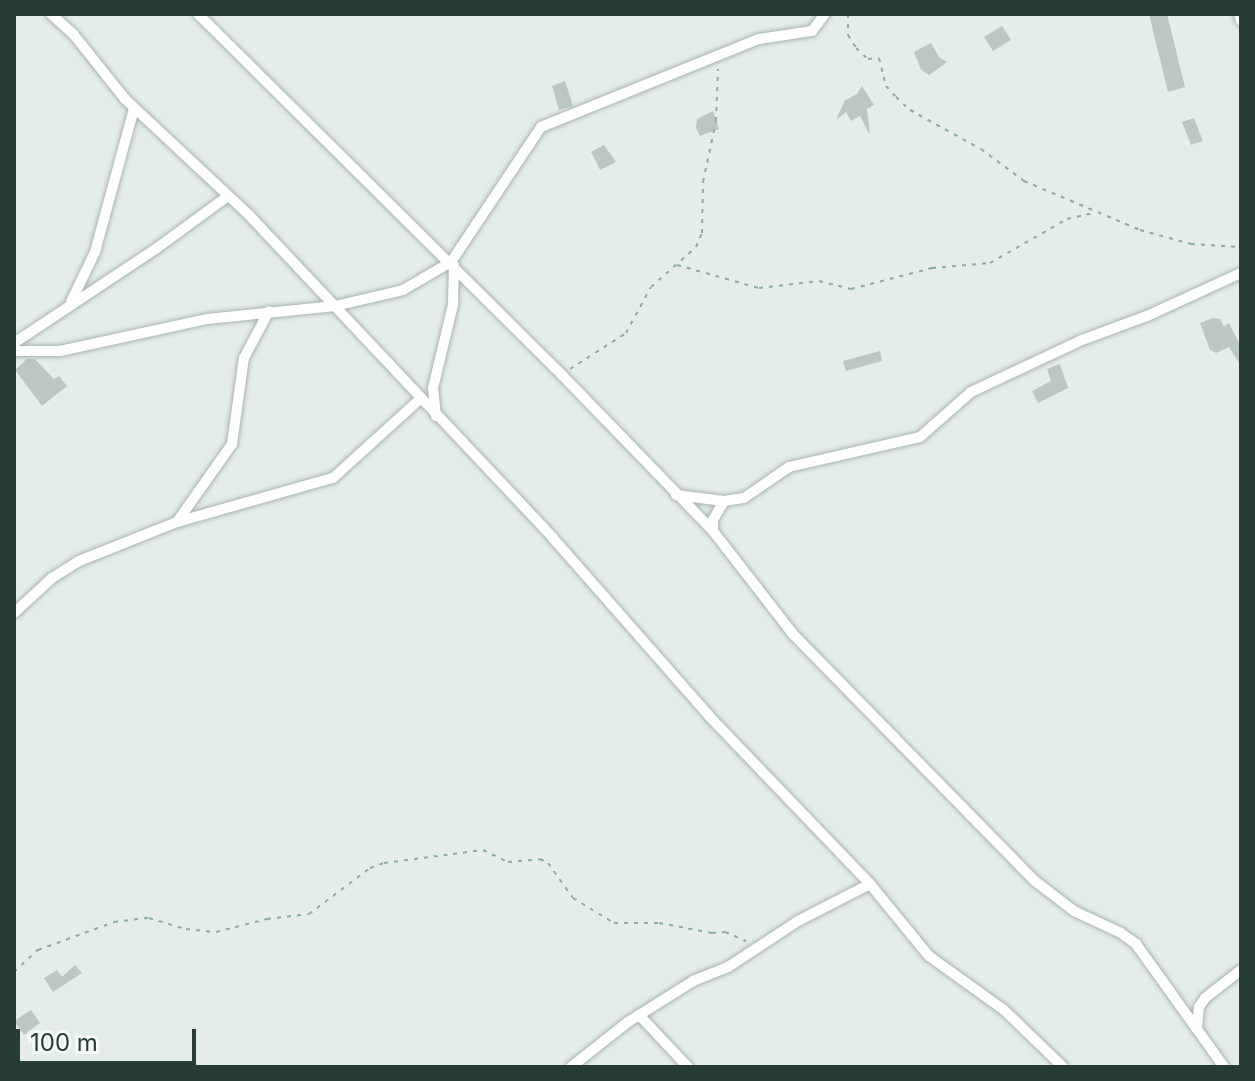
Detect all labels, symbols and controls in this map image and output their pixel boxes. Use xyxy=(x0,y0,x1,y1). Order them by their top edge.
scale bar xyxy=(20,1013,200,1063)
text: 100 m xyxy=(30,1028,98,1057)

